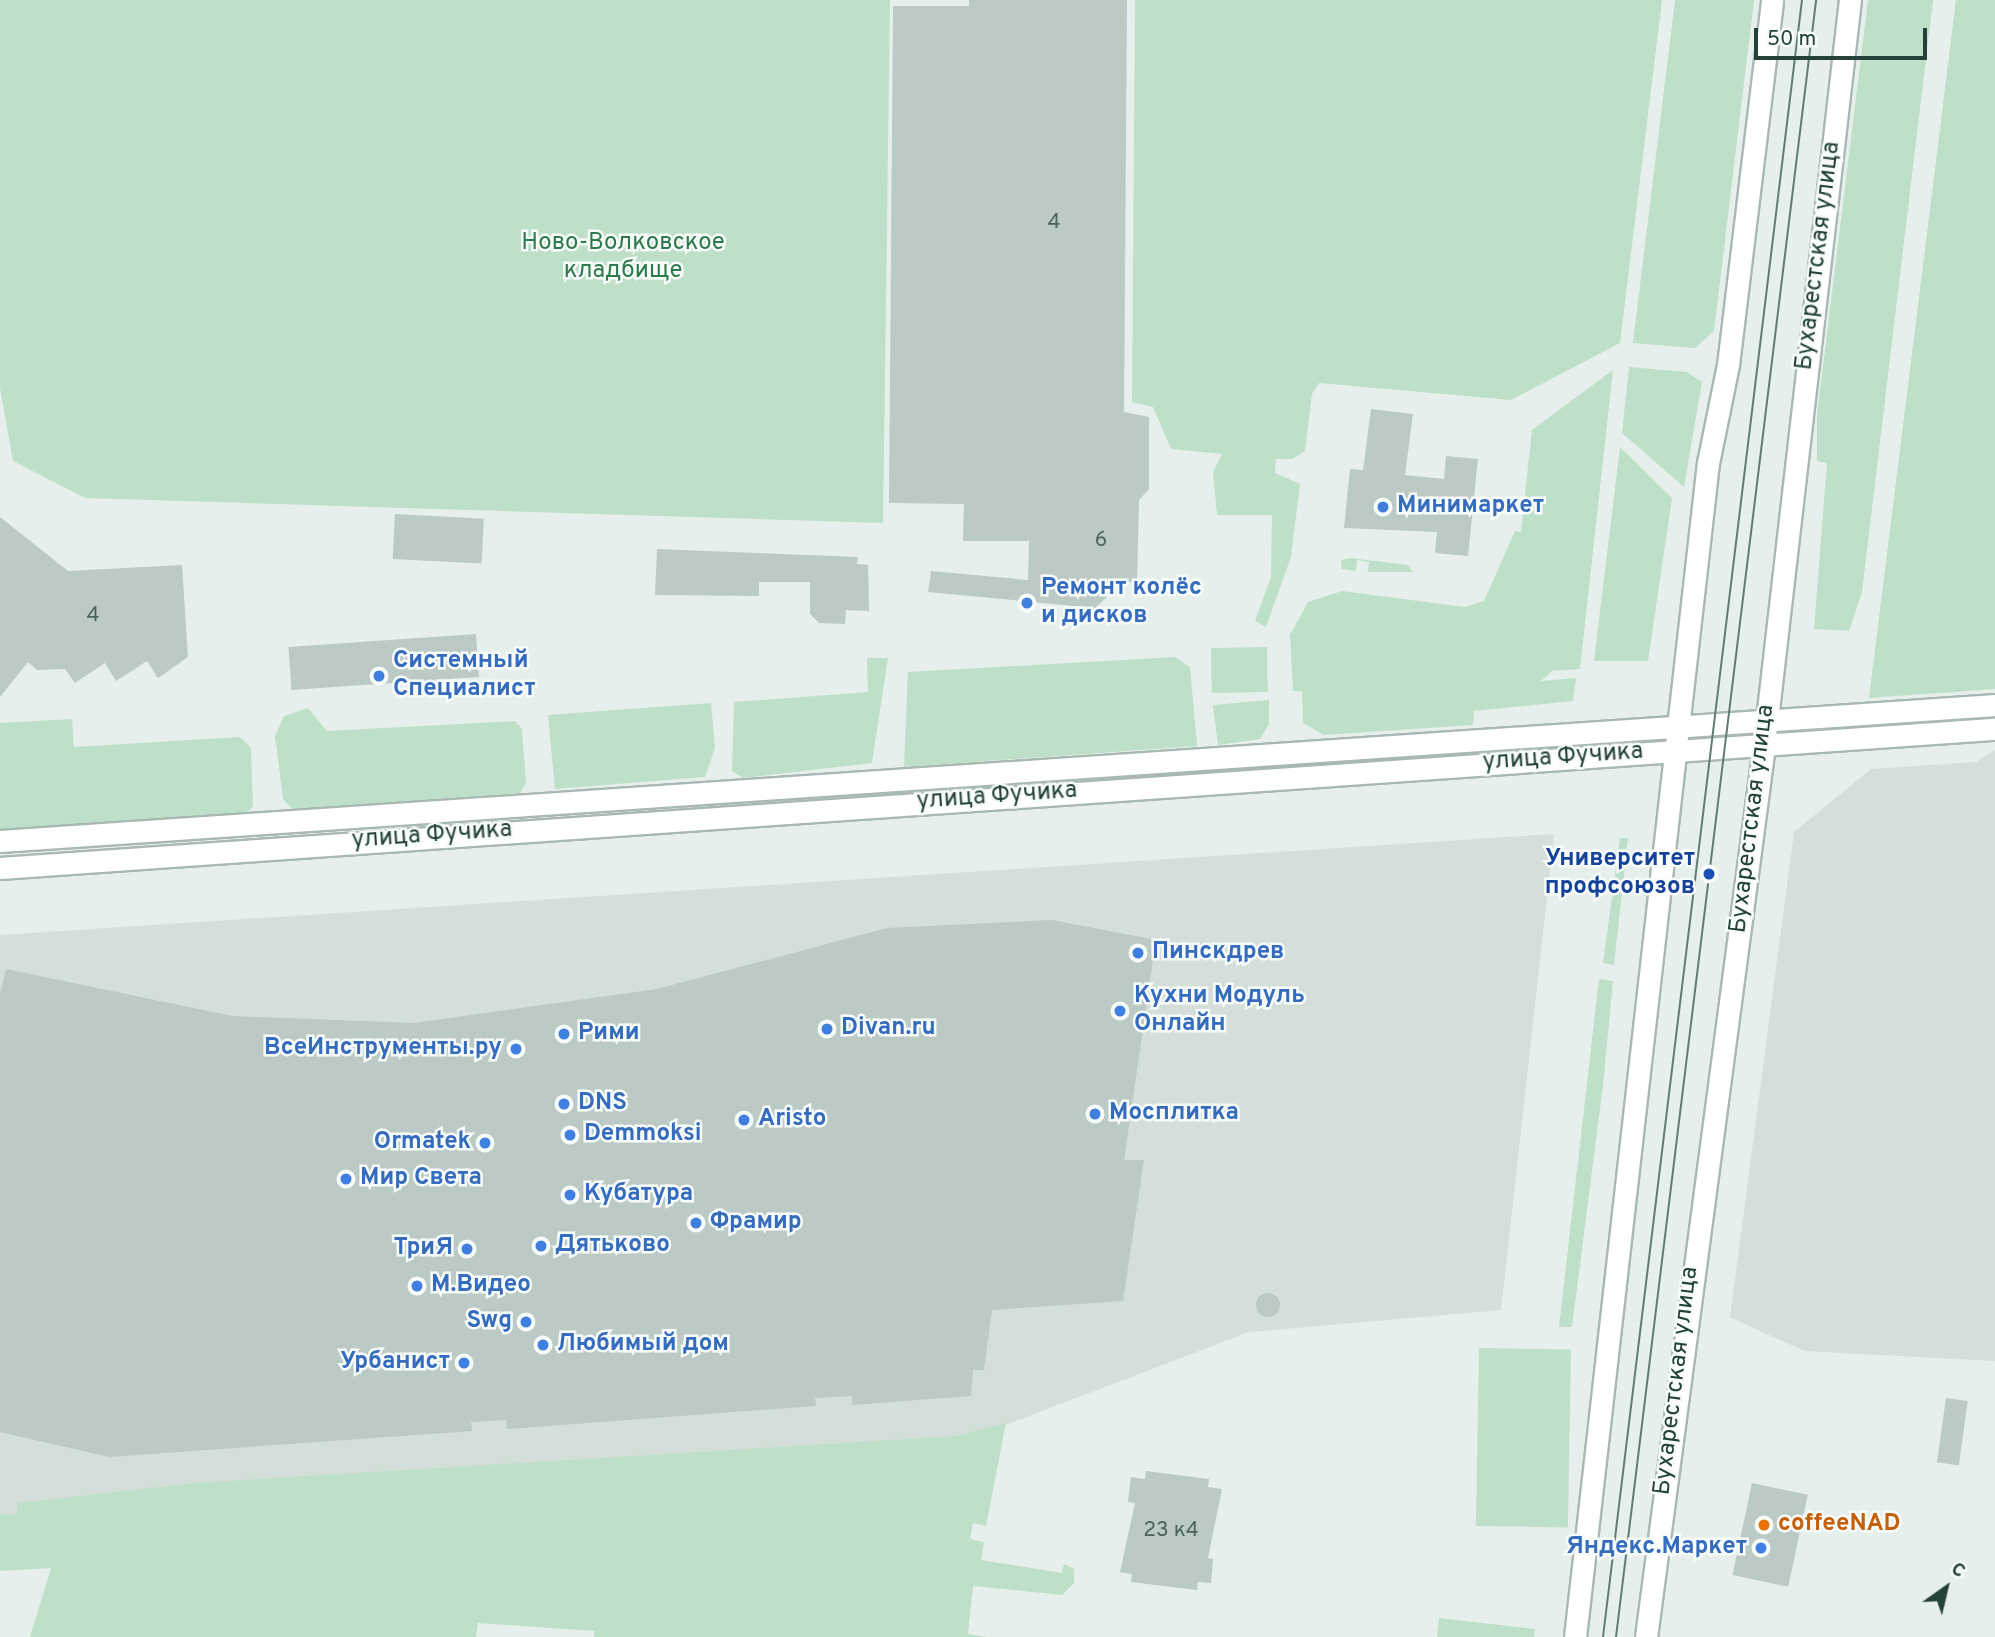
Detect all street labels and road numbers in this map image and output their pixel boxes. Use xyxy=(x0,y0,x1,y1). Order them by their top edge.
street label: Бухарестская улица xyxy=(1791,140,1847,372)
street label: Бухарестская улица xyxy=(1725,703,1781,935)
street label: улица Фучика xyxy=(1482,738,1644,778)
street label: улица Фучика xyxy=(916,777,1078,817)
street label: улица Фучика xyxy=(351,816,513,856)
street label: Бухарестская улица xyxy=(1649,1265,1705,1497)

